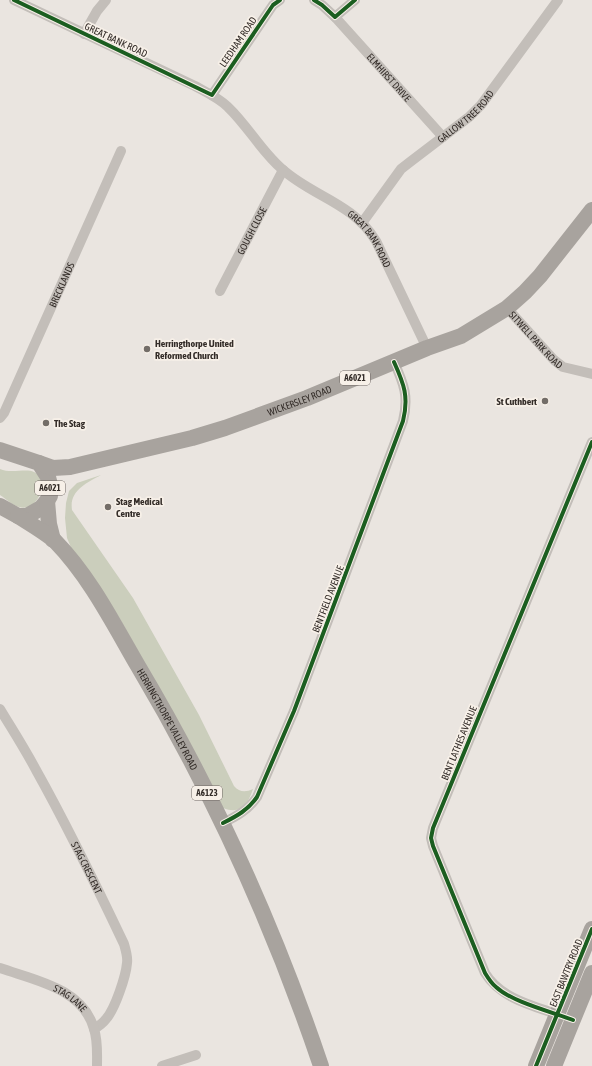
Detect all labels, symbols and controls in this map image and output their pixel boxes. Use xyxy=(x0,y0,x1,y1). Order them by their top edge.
street label: LEEDHAM ROAD xyxy=(217,15,259,69)
street label: GREAT BANK ROAD xyxy=(83,21,149,59)
street label: ELMHIRST DRIVE xyxy=(365,51,414,104)
street label: GALLOW TREE ROAD xyxy=(435,88,496,145)
street label: GOUGH CLOSE xyxy=(235,204,269,256)
street label: GREAT BANK ROAD xyxy=(346,208,393,269)
street label: BRECKLANDS xyxy=(47,261,76,309)
street label: SITWELL PARK ROAD xyxy=(507,309,565,371)
place label: Herringthorpe United Reformed Church xyxy=(155,338,234,361)
marker: Herringthorpe United Reformed Church xyxy=(142,344,152,354)
road number: A6021 xyxy=(340,371,370,385)
street label: WICKERSLEY ROAD xyxy=(266,383,333,418)
place label: St Cuthbert xyxy=(496,396,537,407)
marker: St Cuthbert xyxy=(540,396,550,406)
marker: The Stag xyxy=(41,418,51,428)
place label: The Stag xyxy=(54,418,86,429)
road number: A6021 xyxy=(35,481,65,495)
place label: Stag Medical Centre xyxy=(116,496,163,519)
marker: Stag Medical Centre xyxy=(103,502,113,512)
street label: BENTFIELD AVENUE xyxy=(310,563,346,634)
street label: HERRINGTHORPE VALLEY ROAD xyxy=(135,666,200,772)
street label: BENT LATHES AVENUE xyxy=(439,704,479,782)
road number: A6123 xyxy=(192,786,222,800)
street label: STAG CRESCENT xyxy=(70,840,105,896)
street label: EAST BAWTRY ROAD xyxy=(547,937,585,1009)
street label: STAG LANE xyxy=(52,982,90,1014)

